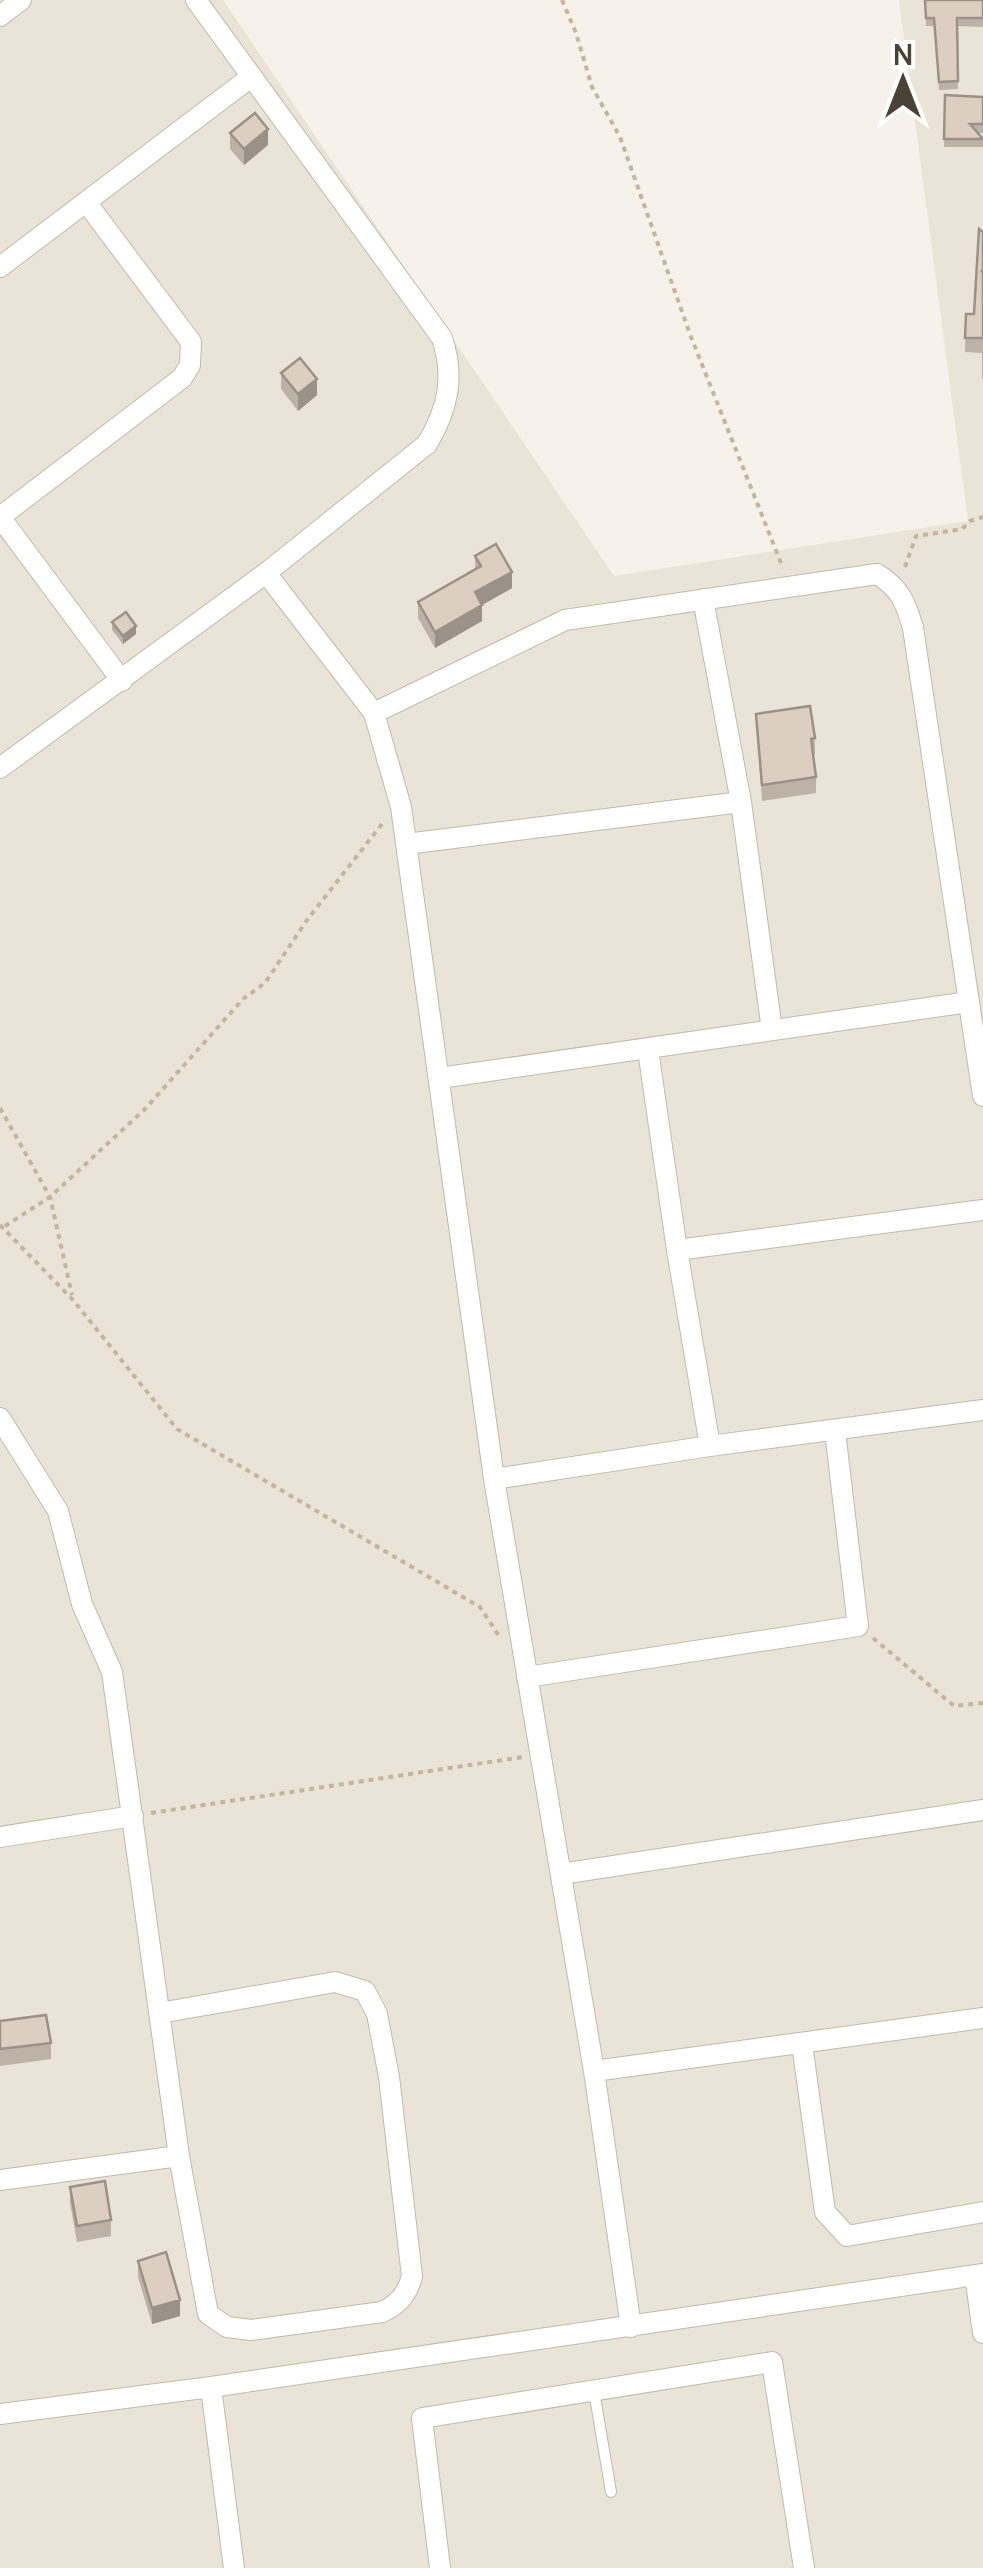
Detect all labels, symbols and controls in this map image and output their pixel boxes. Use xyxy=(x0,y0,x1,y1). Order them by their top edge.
north arrow xyxy=(853,30,953,130)
text: N xyxy=(893,35,913,73)

